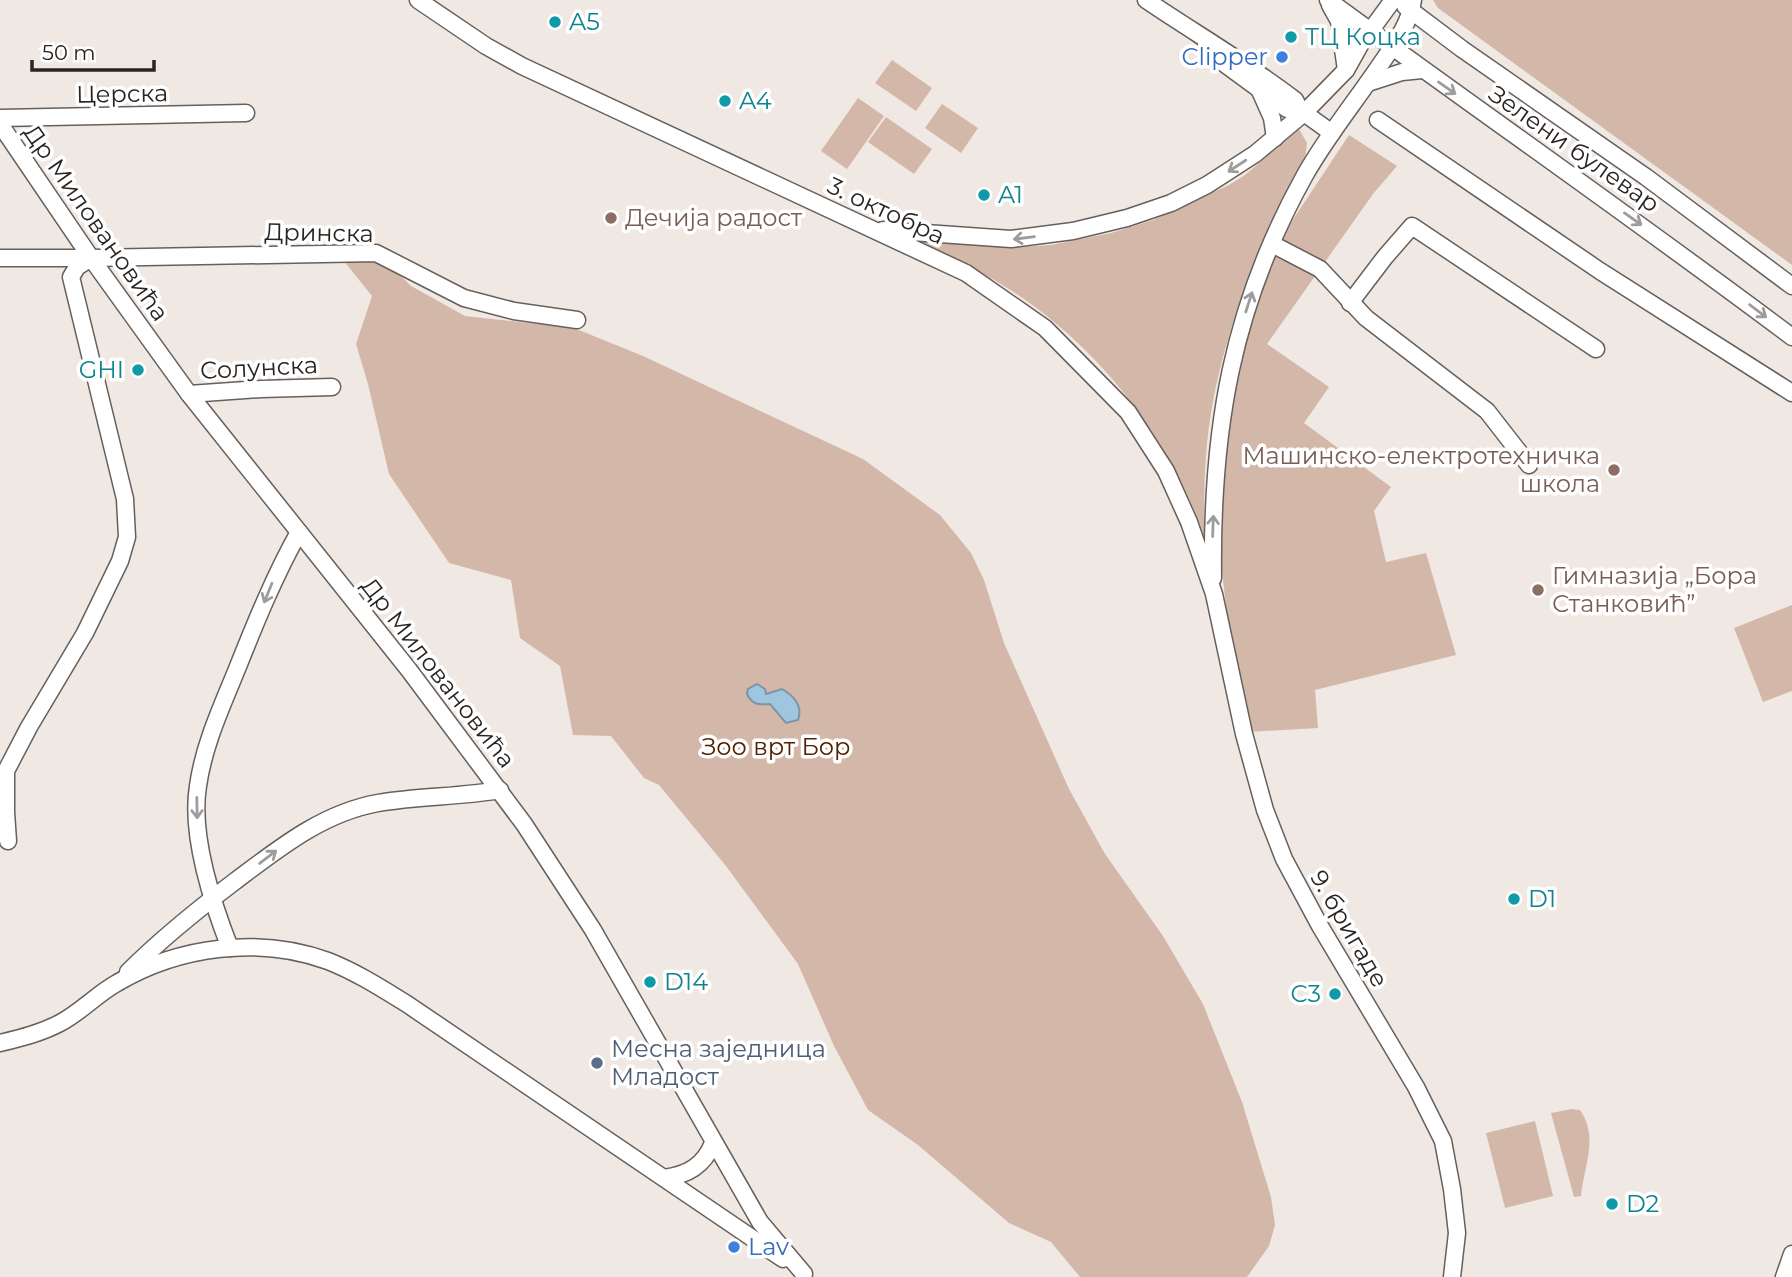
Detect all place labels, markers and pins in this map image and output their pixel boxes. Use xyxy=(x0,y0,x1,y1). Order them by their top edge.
place label: A5 xyxy=(569,7,600,36)
marker: A5 xyxy=(547,14,563,30)
place label: ТЦ Коцка xyxy=(1305,22,1421,51)
marker: ТЦ Коцка xyxy=(1283,29,1299,45)
place label: Clipper xyxy=(1181,42,1268,71)
marker: Clipper xyxy=(1274,49,1290,65)
place label: A4 xyxy=(739,86,772,115)
marker: A4 xyxy=(717,93,733,109)
place label: A1 xyxy=(998,180,1023,209)
marker: A1 xyxy=(976,187,992,203)
place label: Дечија радост xyxy=(625,203,803,232)
marker: Дечија радост xyxy=(603,210,619,226)
place label: GHI xyxy=(79,355,124,384)
marker: GHI xyxy=(130,362,146,378)
place label: Машинско-електротехничка школа xyxy=(1242,441,1600,498)
marker: Машинско-електротехничка школа xyxy=(1606,462,1622,478)
place label: Гимназија „Бора Станковић” xyxy=(1552,561,1757,618)
marker: Гимназија „Бора Станковић” xyxy=(1530,582,1546,598)
place label: D1 xyxy=(1528,884,1556,913)
marker: D1 xyxy=(1506,891,1522,907)
place label: D14 xyxy=(664,967,708,996)
marker: D14 xyxy=(642,974,658,990)
place label: C3 xyxy=(1291,979,1321,1008)
marker: C3 xyxy=(1327,986,1343,1002)
place label: Месна заједница Младост xyxy=(611,1034,826,1091)
marker: Месна заједница Младост xyxy=(589,1055,605,1071)
place label: D2 xyxy=(1626,1189,1659,1218)
marker: D2 xyxy=(1604,1196,1620,1212)
place label: Lav xyxy=(748,1232,789,1261)
marker: Lav xyxy=(726,1239,742,1255)

